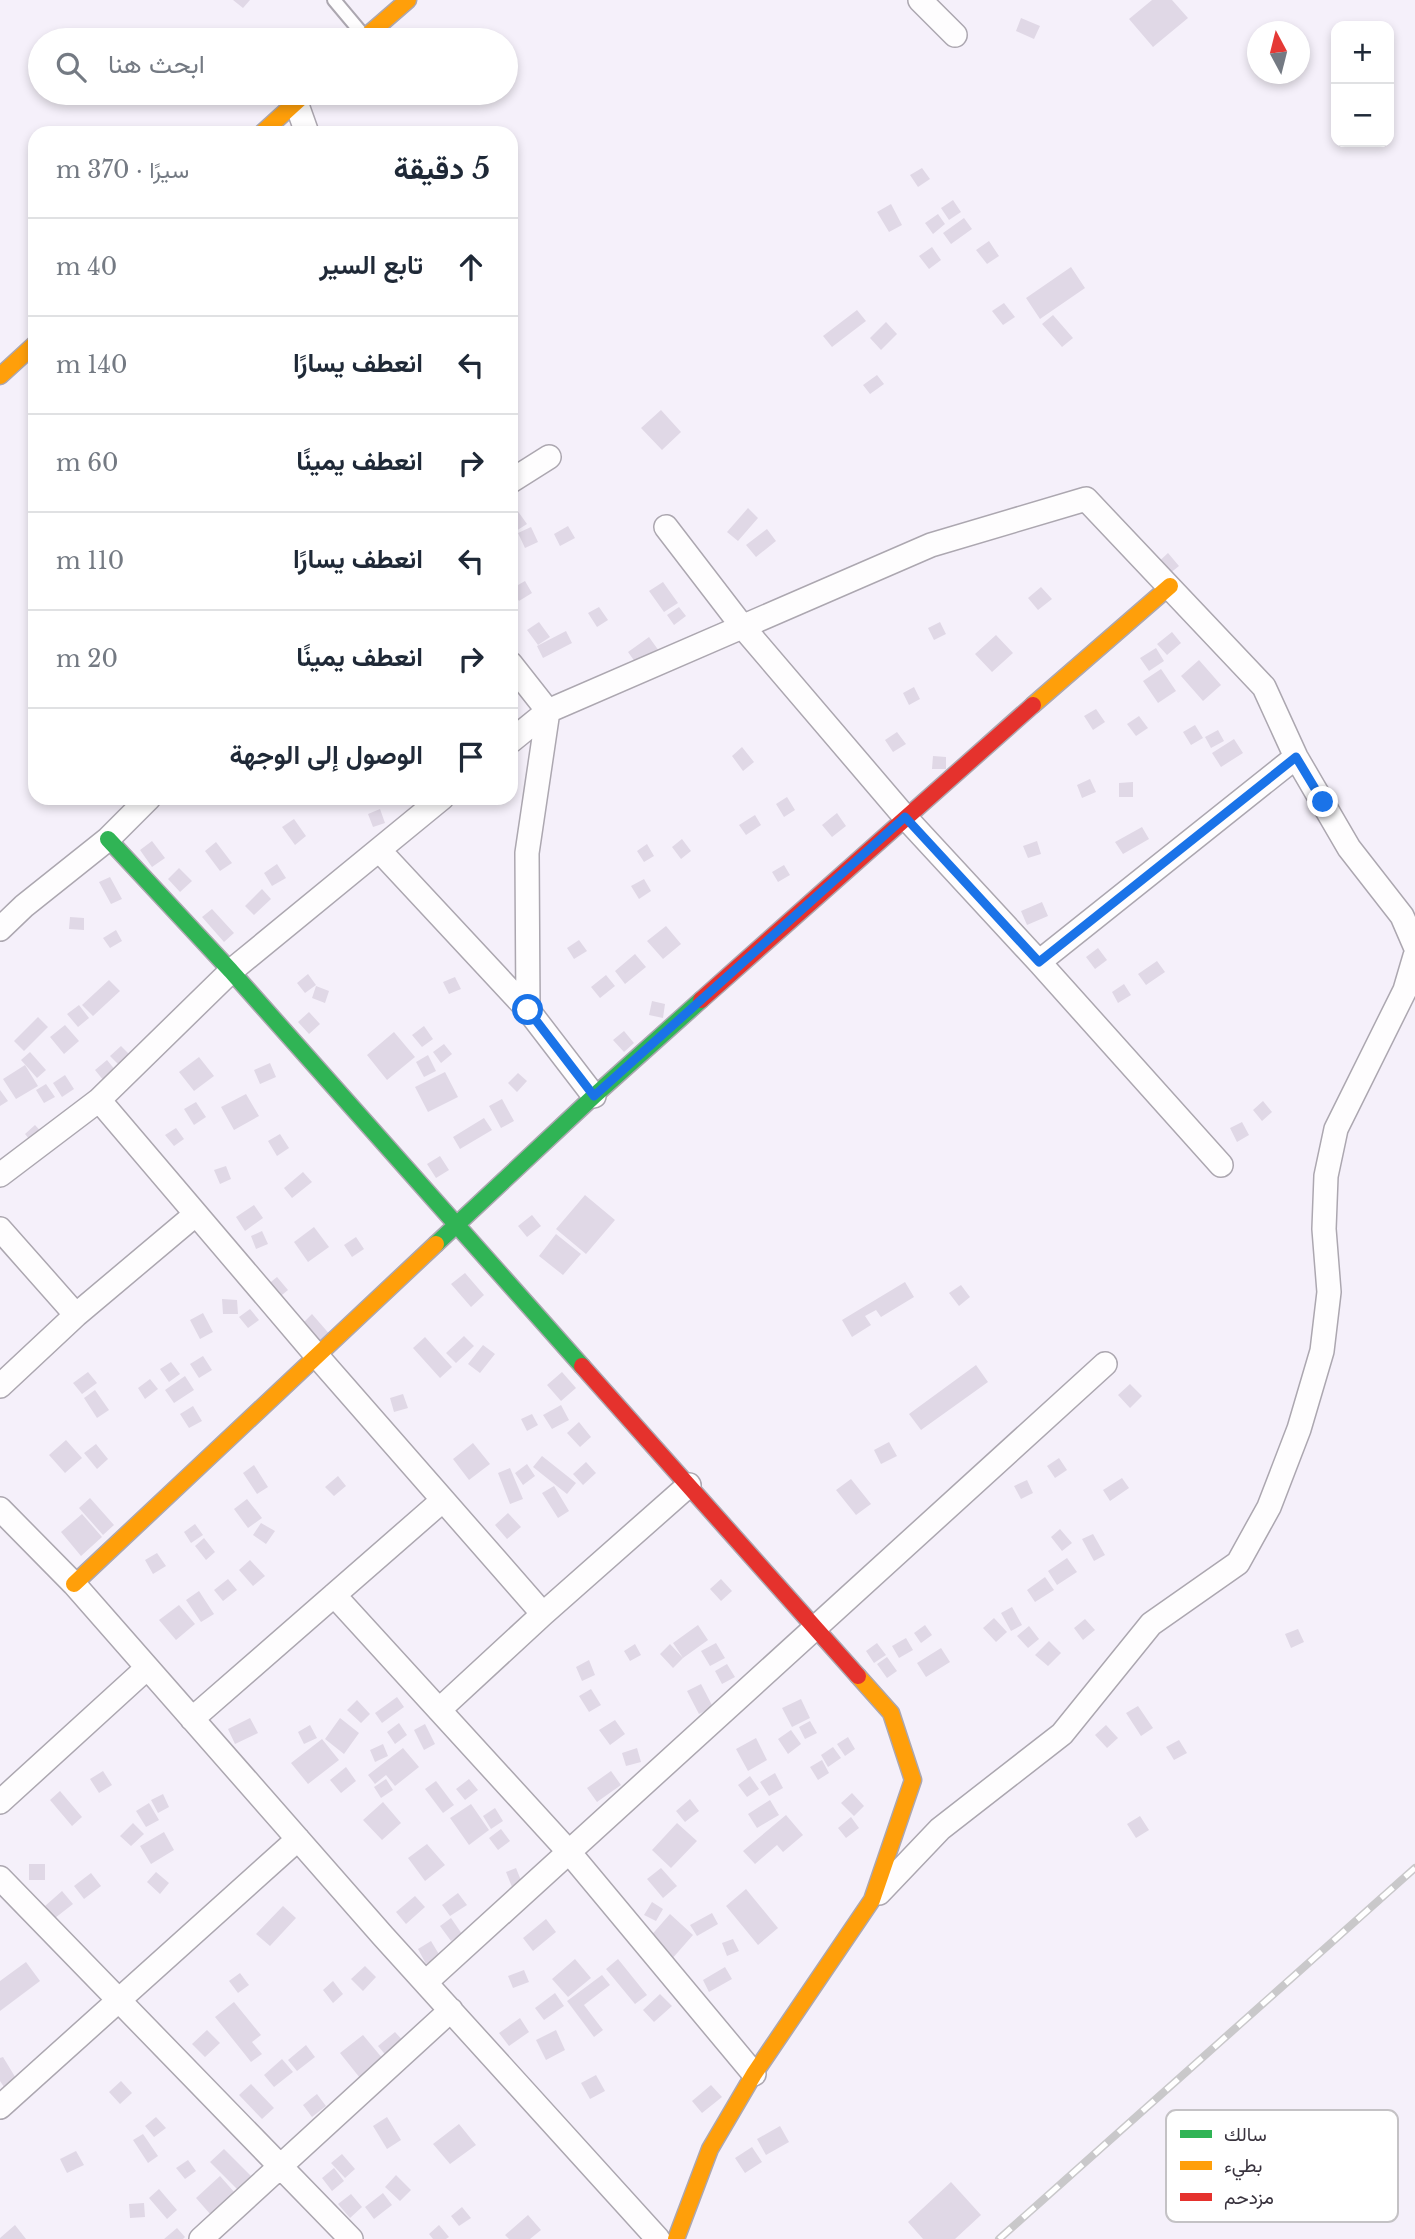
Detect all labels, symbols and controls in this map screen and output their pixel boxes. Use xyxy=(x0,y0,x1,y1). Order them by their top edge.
north arrow xyxy=(1247,21,1310,84)
map controls xyxy=(1331,21,1394,147)
button: + xyxy=(1331,21,1394,84)
search box xyxy=(28,28,518,105)
icon: search xyxy=(52,48,90,86)
text: ابحث هنا xyxy=(108,48,205,80)
button: − xyxy=(1331,84,1394,147)
text: 5 دقيقة xyxy=(393,150,490,187)
text: سيرًا · 370 m xyxy=(56,156,189,184)
icon: ahead xyxy=(452,248,490,286)
text: تابع السير xyxy=(319,249,423,281)
text: 40 m xyxy=(56,253,117,281)
icon: left xyxy=(452,346,490,384)
text: انعطف يسارًا xyxy=(293,347,423,379)
text: 140 m xyxy=(56,351,127,379)
icon: right xyxy=(452,444,490,482)
text: انعطف يمينًا xyxy=(296,445,423,477)
text: 60 m xyxy=(56,449,119,477)
icon: left xyxy=(452,542,490,580)
text: انعطف يسارًا xyxy=(293,543,423,575)
text: 110 m xyxy=(56,547,124,575)
icon: right xyxy=(452,640,490,678)
text: انعطف يمينًا xyxy=(296,641,423,673)
text: 20 m xyxy=(56,645,118,673)
icon: arrive xyxy=(452,738,490,776)
text: الوصول إلى الوجهة xyxy=(229,739,423,771)
route end xyxy=(1307,786,1338,817)
route start xyxy=(512,994,543,1025)
legend xyxy=(1166,2110,1398,2222)
text: سالك xyxy=(1224,2123,1267,2146)
text: بطيء xyxy=(1224,2154,1262,2181)
text: مزدحم xyxy=(1224,2186,1274,2210)

